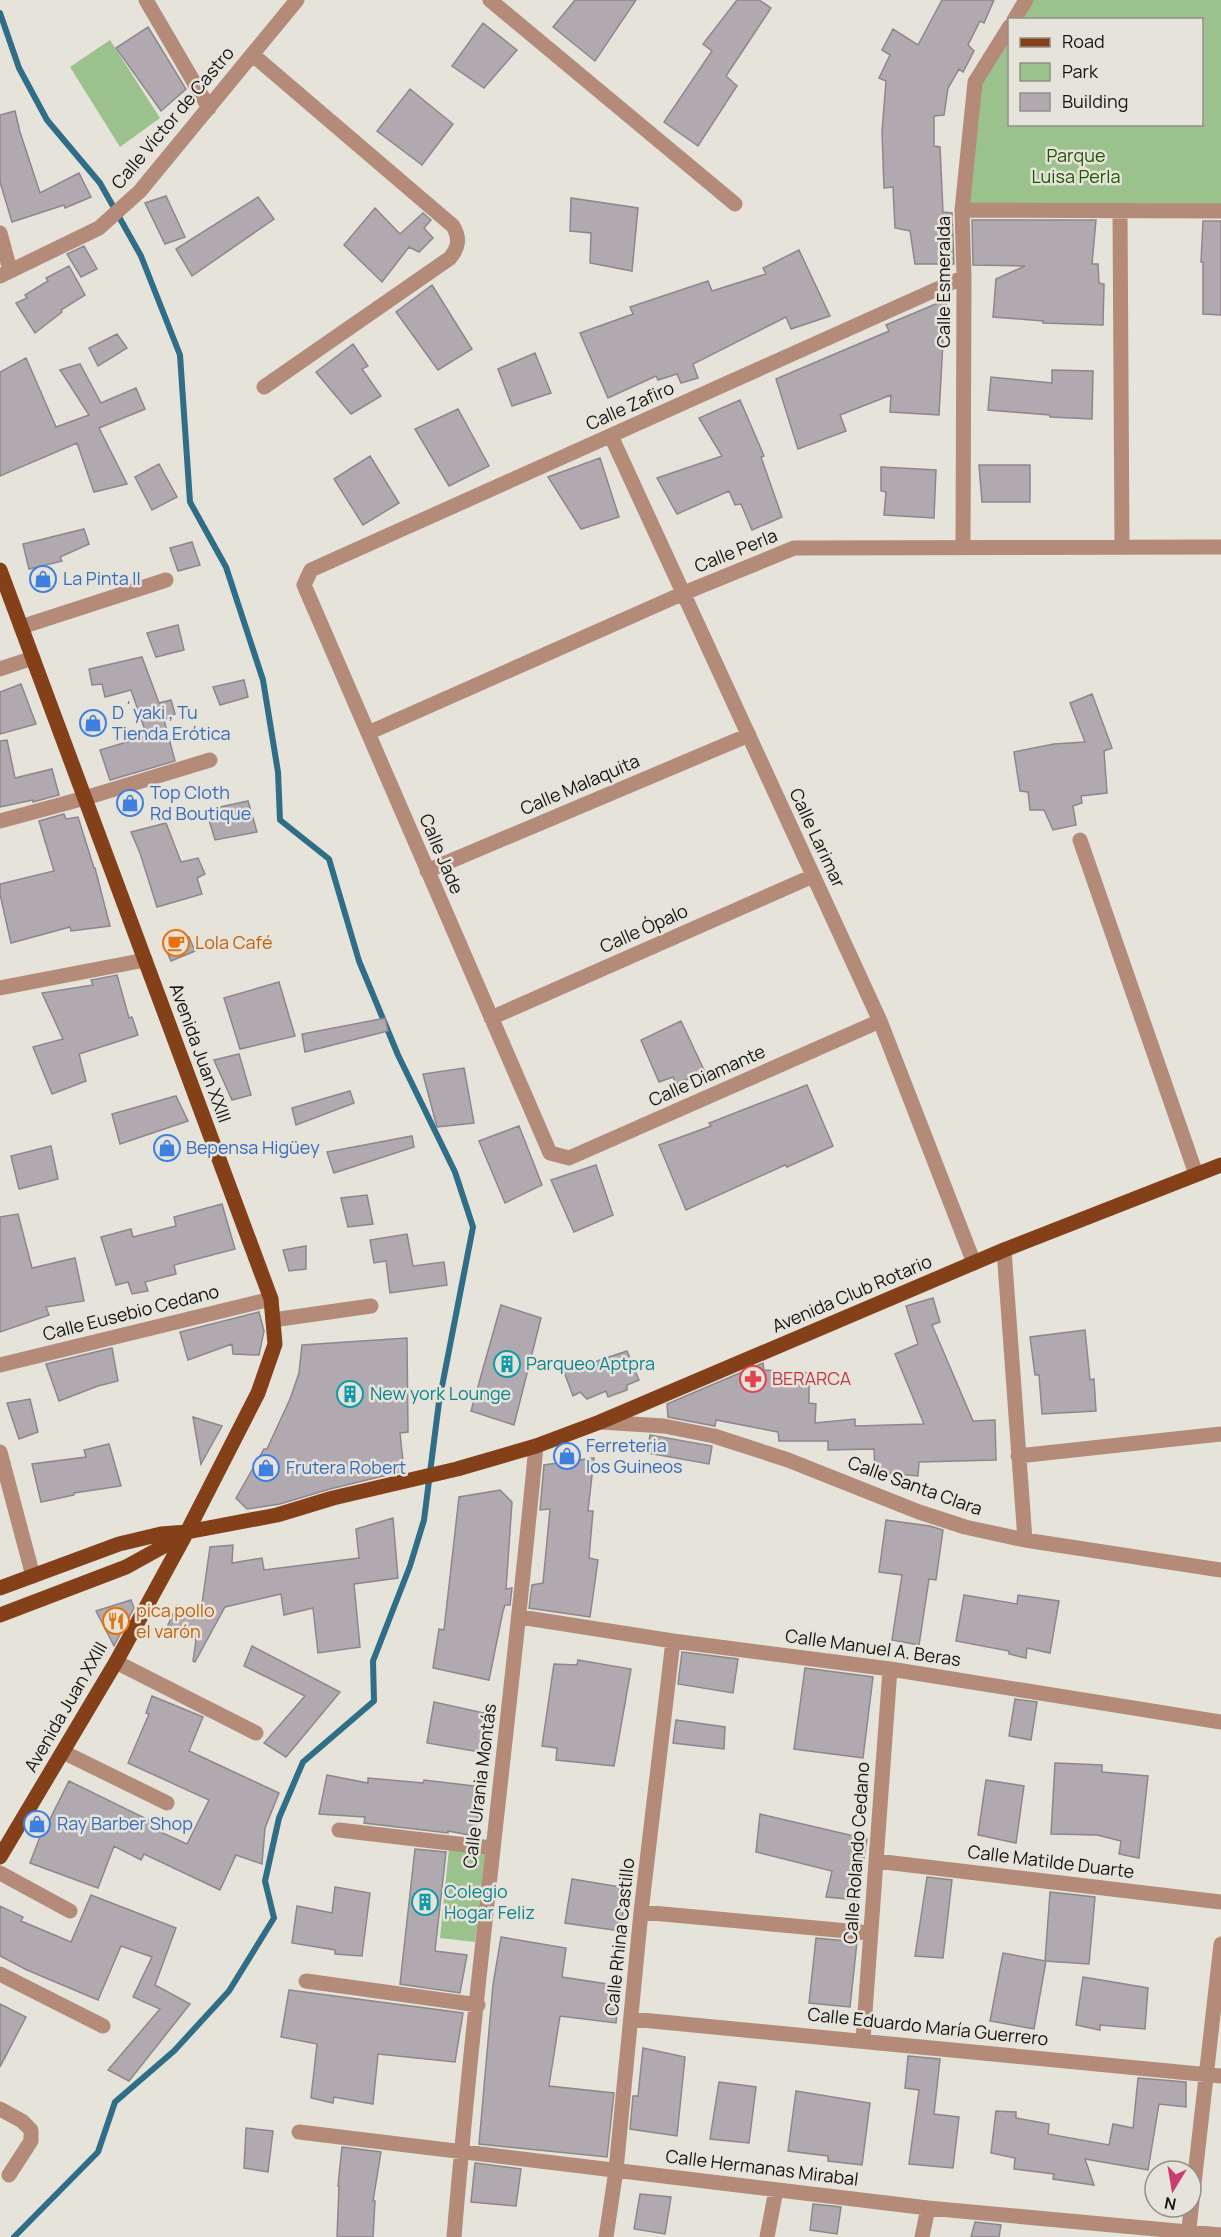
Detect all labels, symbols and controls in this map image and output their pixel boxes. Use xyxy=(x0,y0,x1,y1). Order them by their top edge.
legend xyxy=(1008,18,1203,126)
text: Road xyxy=(1062,29,1105,53)
street label: Calle Víctor de Castro xyxy=(106,41,239,194)
text: Park xyxy=(1062,59,1099,83)
text: Building xyxy=(1062,89,1128,113)
park label: Parque Luisa Perla xyxy=(1031,143,1121,188)
street label: Calle Esmeralda xyxy=(931,216,955,348)
street label: Calle Zafiro xyxy=(582,375,678,435)
street label: Calle Perla xyxy=(691,523,781,578)
shop icon: La Pinta II xyxy=(28,564,58,594)
place label: La Pinta II xyxy=(63,566,141,590)
place label: D´yaki , Tu Tienda Erótica xyxy=(112,700,231,745)
shop icon: D´yaki , Tu Tienda Erótica xyxy=(78,708,108,738)
street label: Calle Malaquita xyxy=(516,748,643,820)
place label: Top Cloth Rd Boutique xyxy=(150,780,251,825)
street label: Calle Larimar xyxy=(784,784,852,892)
shop icon: Top Cloth Rd Boutique xyxy=(115,788,145,818)
street label: Calle Jade xyxy=(414,810,470,897)
street label: Calle Ópalo xyxy=(596,898,691,958)
cafe icon: Lola Café xyxy=(161,928,191,958)
place label: Lola Café xyxy=(195,930,272,954)
street label: Avenida Juan XXIII xyxy=(165,980,237,1126)
street label: Calle Diamante xyxy=(645,1039,769,1111)
shop icon: Bepensa Higüey xyxy=(152,1133,182,1163)
place label: Bepensa Higüey xyxy=(186,1135,320,1159)
street label: Avenida Club Rotario xyxy=(768,1249,935,1338)
street label: Calle Eusebio Cedano xyxy=(40,1279,221,1346)
building icon: Parqueo Aptpra xyxy=(492,1349,522,1379)
place label: Parqueo Aptpra xyxy=(526,1351,655,1375)
pharmacy icon: BERARCA xyxy=(738,1364,768,1394)
place label: BERARCA xyxy=(772,1366,852,1390)
building icon: New york Lounge xyxy=(335,1379,365,1409)
place label: New york Lounge xyxy=(370,1381,511,1405)
place label: Ferreteria los Guineos xyxy=(586,1433,683,1478)
shop icon: Ferreteria los Guineos xyxy=(552,1441,582,1471)
street label: Calle Santa Clara xyxy=(845,1450,986,1520)
shop icon: Frutera Robert xyxy=(251,1453,281,1483)
place label: Frutera Robert xyxy=(286,1455,406,1479)
place label: pica pollo el varón xyxy=(136,1598,215,1643)
restaurant icon: pica pollo el varón xyxy=(101,1606,131,1636)
street label: Calle Manuel A. Beras xyxy=(784,1623,962,1671)
street label: Avenida Juan XXIII xyxy=(18,1637,112,1776)
street label: Calle Urania Montás xyxy=(457,1702,501,1870)
street label: Calle Rolando Cedano xyxy=(838,1761,874,1945)
shop icon: Ray Barber Shop xyxy=(22,1809,52,1839)
place label: Ray Barber Shop xyxy=(57,1811,193,1835)
street label: Calle Matilde Duarte xyxy=(966,1839,1136,1883)
street label: Calle Rhina Castillo xyxy=(599,1857,639,2017)
place label: Colegio Hogar Feliz xyxy=(444,1879,535,1924)
building icon: Colegio Hogar Feliz xyxy=(410,1887,440,1917)
street label: Calle Eduardo María Guerrero xyxy=(807,2001,1050,2051)
street label: Calle Hermanas Mirabal xyxy=(664,2143,860,2191)
north arrow xyxy=(1143,2159,1203,2219)
text: N xyxy=(1162,2192,1178,2216)

